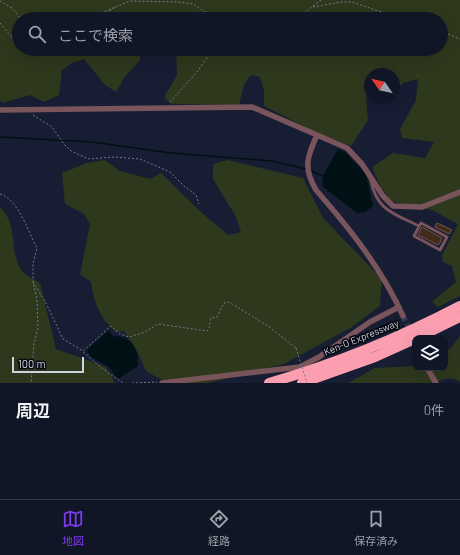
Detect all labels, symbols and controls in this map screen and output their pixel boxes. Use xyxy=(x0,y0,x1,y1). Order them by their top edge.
search box xyxy=(12,12,448,56)
icon: search xyxy=(26,23,48,45)
text: ここで検索 xyxy=(58,26,133,44)
north arrow xyxy=(364,68,400,104)
street label: Ken-O Expressway xyxy=(322,316,401,358)
map controls xyxy=(412,335,448,371)
button: layers xyxy=(412,335,448,371)
scale bar xyxy=(12,355,84,374)
text: 100 m xyxy=(18,357,46,370)
text: 周辺 xyxy=(16,400,50,420)
text: 0件 xyxy=(424,402,444,418)
tab: 地図 xyxy=(62,508,84,548)
tab: 経路 xyxy=(208,508,230,548)
tab: 保存済み xyxy=(354,508,398,548)

